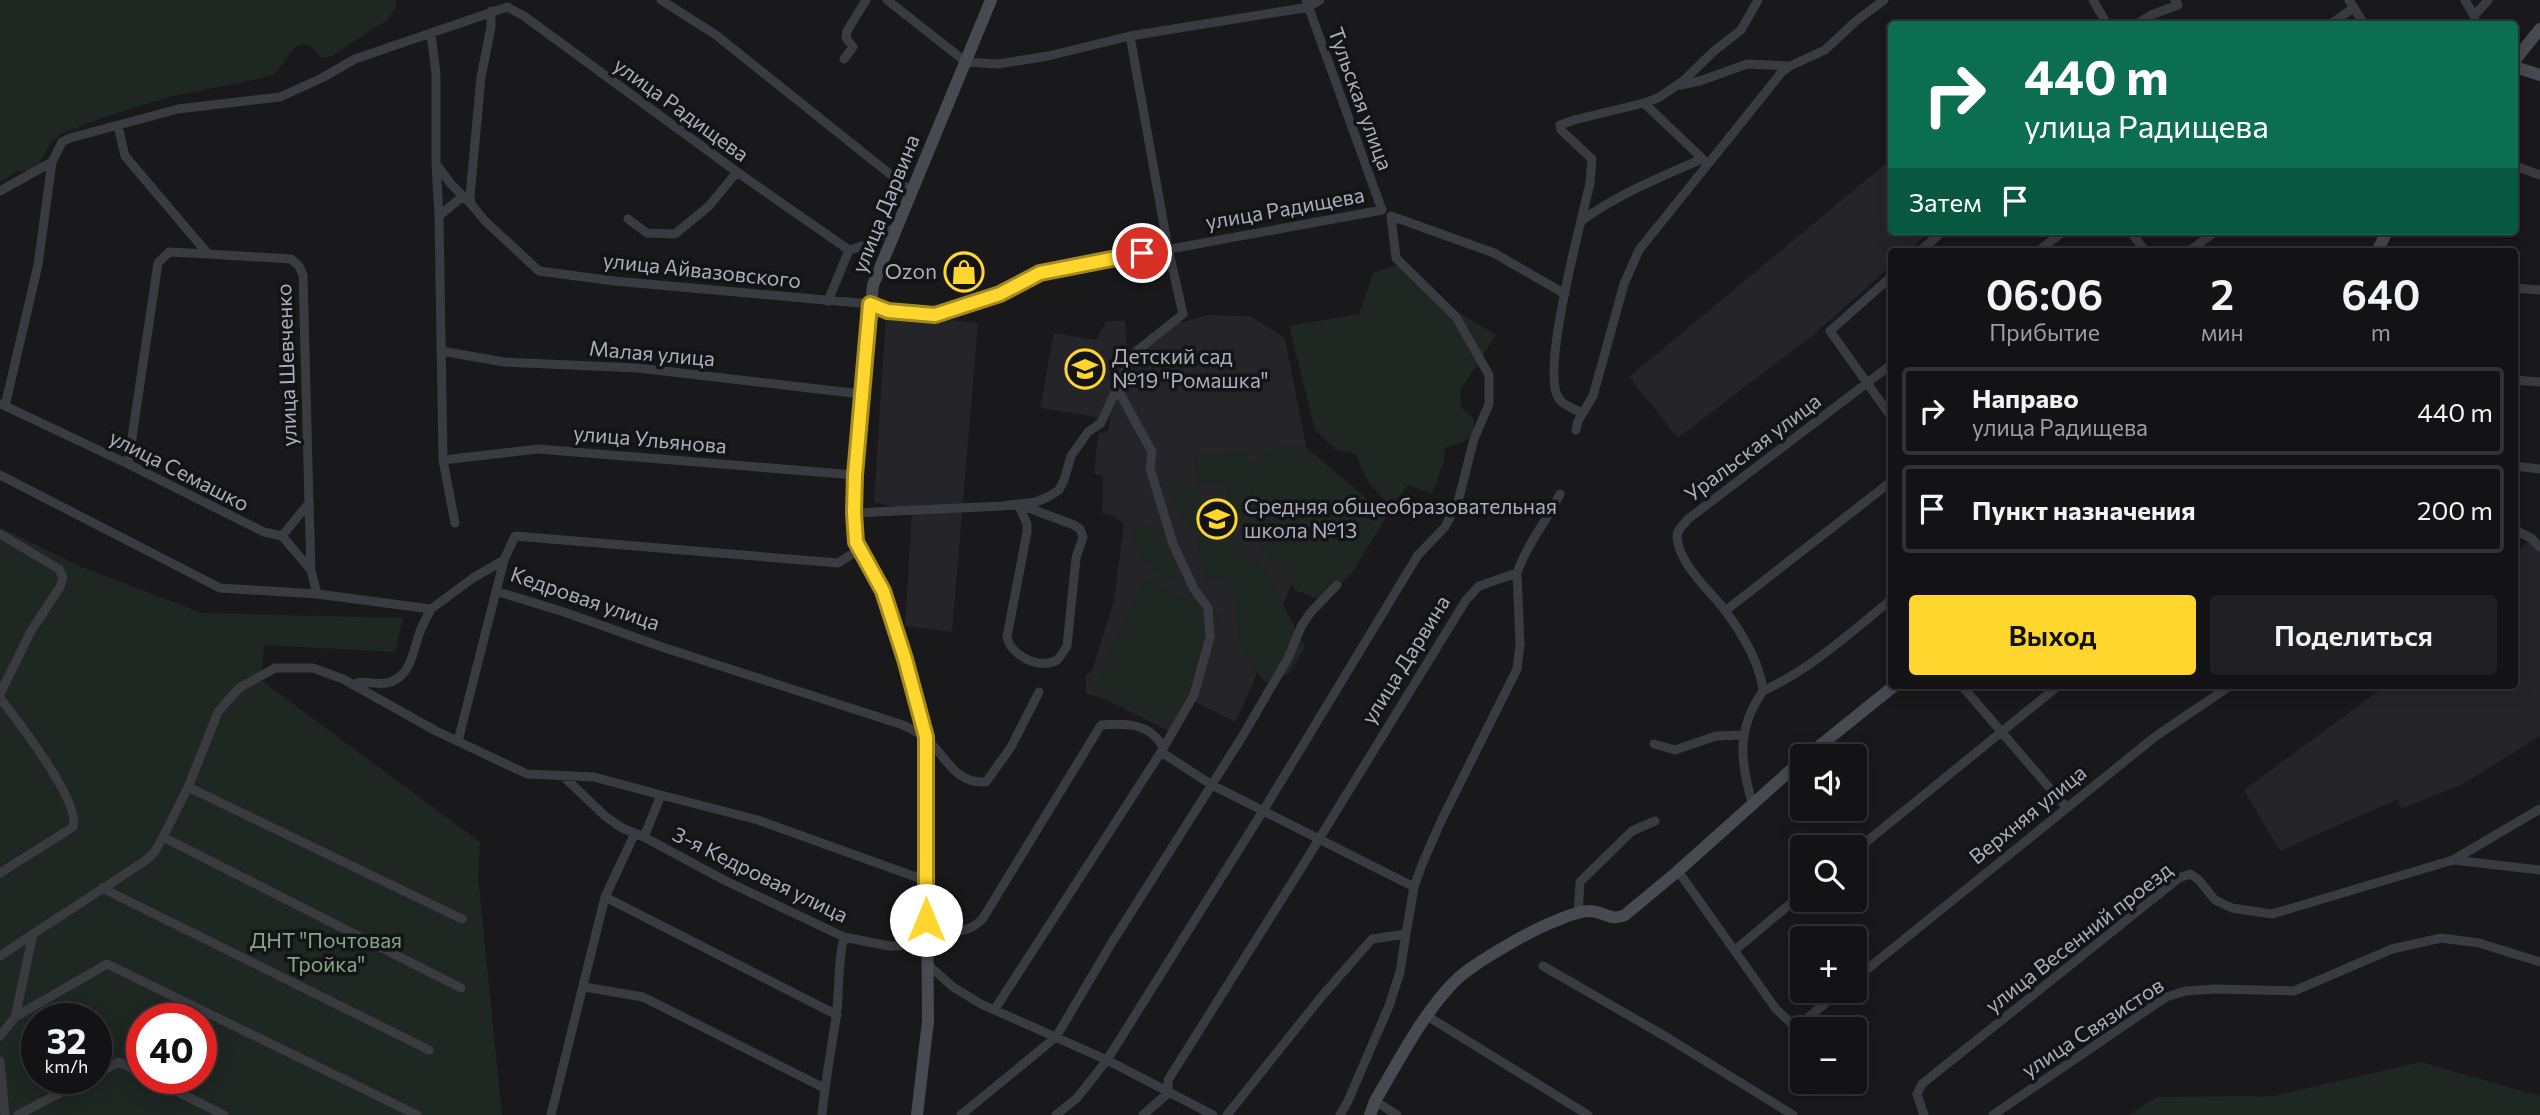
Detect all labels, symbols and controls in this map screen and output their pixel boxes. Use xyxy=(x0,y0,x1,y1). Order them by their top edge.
street label: Тульская улица xyxy=(1324,24,1399,173)
text: 440 m xyxy=(2024,45,2169,105)
icon: right xyxy=(1909,49,2000,140)
street label: улица Радищева xyxy=(610,51,754,166)
text: улица Радищева xyxy=(2024,105,2269,145)
street label: улица Дарвина xyxy=(845,131,924,276)
street label: улица Радищева xyxy=(1203,181,1366,234)
icon: arrive xyxy=(1996,182,2034,220)
text: Затем xyxy=(1909,186,1982,217)
pin xyxy=(1112,223,1172,283)
icon: arrive xyxy=(1123,234,1161,272)
street label: улица Айвазовского xyxy=(602,247,803,292)
shop icon: Ozon xyxy=(943,251,985,293)
place label: Ozon xyxy=(885,258,937,283)
text: 06:06 xyxy=(1986,267,2103,319)
text: 2 xyxy=(2210,267,2234,319)
text: 640 xyxy=(2341,267,2420,319)
street label: улица Шевченко xyxy=(270,283,301,447)
text: Прибытие xyxy=(1989,318,2100,346)
text: мин xyxy=(2201,318,2244,346)
text: m xyxy=(2371,318,2391,346)
street label: Малая улица xyxy=(588,335,716,370)
place label: Детский сад №19 "Ромашка" xyxy=(1112,343,1269,392)
school or university icon: Детский сад №19 "Ромашка" xyxy=(1064,348,1106,390)
text: Направо xyxy=(1972,382,2079,413)
street label: Уральская улица xyxy=(1679,387,1825,506)
icon: right xyxy=(1913,392,1951,430)
text: 440 m xyxy=(2417,396,2493,427)
text: улица Радищева xyxy=(1972,413,2148,441)
street label: улица Ульянова xyxy=(572,419,728,458)
street label: улица Семашко xyxy=(106,424,254,516)
icon: arrive xyxy=(1913,490,1951,528)
place label: Средняя общеобразовательная школа №13 xyxy=(1244,493,1557,542)
text: Пункт назначения xyxy=(1972,494,2196,525)
text: 200 m xyxy=(2417,494,2493,525)
school or university icon: Средняя общеобразовательная школа №13 xyxy=(1196,498,1238,540)
street label: Кедровая улица xyxy=(508,560,663,635)
street label: улица Дарвина xyxy=(1355,590,1454,728)
button: Выход xyxy=(1909,595,2196,675)
button: Поделиться xyxy=(2210,595,2497,675)
map controls xyxy=(1790,744,1867,1094)
button: sound xyxy=(1790,744,1867,821)
street label: Верхняя улица xyxy=(1964,759,2091,869)
street label: 3-я Кедровая улица xyxy=(669,820,852,927)
button: search xyxy=(1790,835,1867,912)
street label: улица Весенний проезд xyxy=(1980,856,2176,1017)
position arrow xyxy=(889,883,963,957)
button: + xyxy=(1790,926,1867,1003)
park label: ДНТ "Почтовая Тройка" xyxy=(250,927,402,976)
street label: улица Связистов xyxy=(2017,972,2168,1082)
speed limit sign: 40 xyxy=(126,1003,217,1094)
button: − xyxy=(1790,1017,1867,1094)
text: 32 xyxy=(46,1018,87,1061)
text: km/h xyxy=(45,1055,88,1077)

